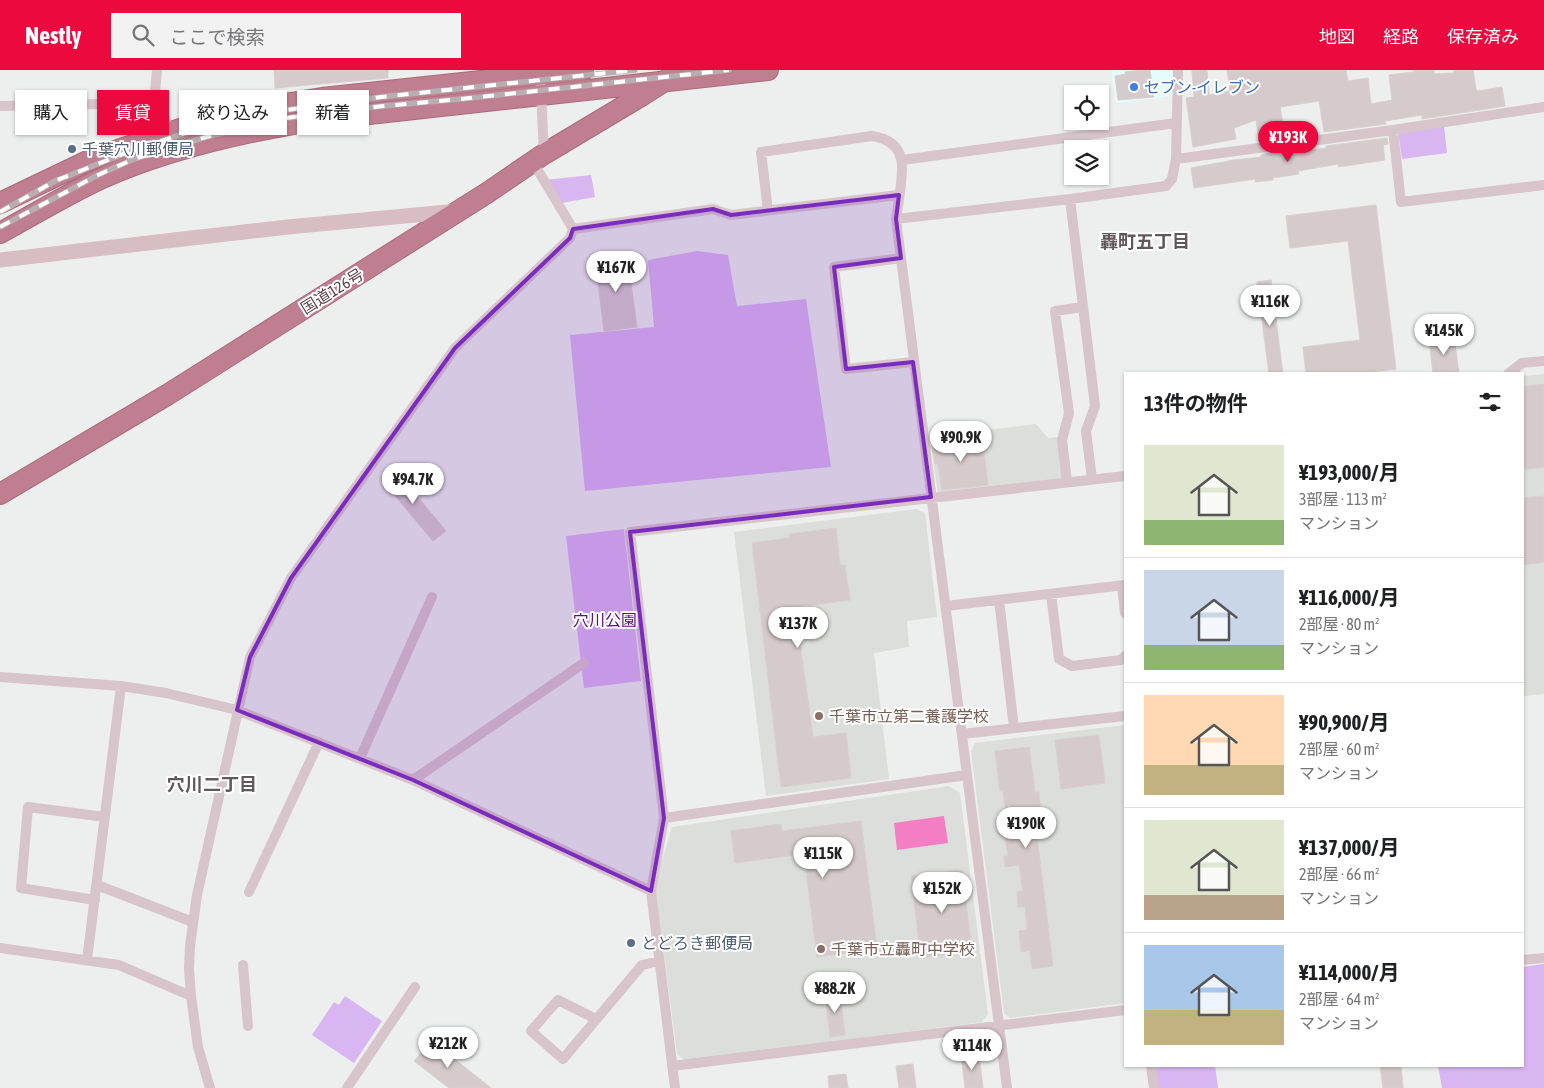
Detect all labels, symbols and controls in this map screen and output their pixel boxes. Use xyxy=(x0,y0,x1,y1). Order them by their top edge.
search box xyxy=(111,13,461,58)
icon: search xyxy=(129,21,157,49)
text: Nestly xyxy=(25,22,81,49)
text: ここで検索 xyxy=(169,26,264,48)
text: 地図 xyxy=(1319,26,1355,47)
text: 経路 xyxy=(1383,26,1419,47)
text: 保存済み xyxy=(1447,26,1519,47)
place label: セブン-イレブン xyxy=(1144,78,1260,96)
marker: セブン-イレブン xyxy=(1128,81,1140,93)
map controls xyxy=(1064,85,1109,185)
button: locate xyxy=(1064,85,1109,130)
chip: 購入 xyxy=(15,90,87,135)
chip: 賃貸 xyxy=(97,90,169,135)
chip: 絞り込み xyxy=(179,90,287,135)
chip: 新着 xyxy=(297,90,369,135)
pin: ¥193K xyxy=(1253,121,1323,163)
text: ¥193K xyxy=(1269,128,1307,146)
place label: 千葉穴川郵便局 xyxy=(82,140,194,158)
button: layers xyxy=(1064,140,1109,185)
marker: 千葉穴川郵便局 xyxy=(66,143,78,155)
district label: 轟町五丁目 xyxy=(1100,231,1190,252)
pin: ¥167K xyxy=(581,250,651,293)
text: ¥167K xyxy=(597,258,635,276)
street label: 国道126号 xyxy=(297,265,367,317)
pin: ¥116K xyxy=(1235,284,1305,327)
text: ¥116K xyxy=(1251,292,1289,310)
pin: ¥145K xyxy=(1409,314,1479,356)
text: ¥145K xyxy=(1425,321,1463,339)
icon: filters xyxy=(1476,388,1504,416)
text: 13件の物件 xyxy=(1144,391,1248,415)
pin: ¥90.9K xyxy=(920,420,1002,463)
text: ¥90.9K xyxy=(941,428,981,446)
text: ¥193,000/月 xyxy=(1299,460,1399,484)
pin: ¥94.7K xyxy=(372,462,454,505)
icon: home xyxy=(1184,465,1244,525)
text: ¥94.7K xyxy=(393,470,433,488)
text: 3部屋 · 113 m² xyxy=(1299,490,1387,508)
text: マンション xyxy=(1299,514,1379,532)
text: ¥116,000/月 xyxy=(1299,585,1399,609)
icon: home xyxy=(1184,590,1244,650)
pin: ¥137K xyxy=(763,606,833,649)
park label: 穴川公園 xyxy=(573,611,637,629)
text: ¥137K xyxy=(779,614,817,632)
text: 2部屋 · 80 m² xyxy=(1299,615,1380,633)
text: マンション xyxy=(1299,639,1379,657)
place label: 千葉市立第二養護学校 xyxy=(829,707,989,725)
marker: 千葉市立第二養護学校 xyxy=(813,710,825,722)
text: ¥90,900/月 xyxy=(1299,710,1390,734)
icon: home xyxy=(1184,715,1244,775)
text: 2部屋 · 60 m² xyxy=(1299,740,1380,758)
text: マンション xyxy=(1299,764,1379,782)
district label: 穴川二丁目 xyxy=(167,774,257,795)
pin: ¥190K xyxy=(991,806,1061,849)
text: ¥190K xyxy=(1007,814,1045,832)
text: ¥137,000/月 xyxy=(1299,835,1399,859)
pin: ¥115K xyxy=(788,836,858,879)
icon: home xyxy=(1184,840,1244,900)
text: ¥115K xyxy=(804,844,842,862)
text: 2部屋 · 66 m² xyxy=(1299,865,1380,883)
pin: ¥152K xyxy=(907,872,977,914)
text: ¥152K xyxy=(923,879,961,897)
text: マンション xyxy=(1299,889,1379,907)
place label: とどろき郵便局 xyxy=(641,934,753,952)
marker: とどろき郵便局 xyxy=(625,937,637,949)
place label: 千葉市立轟町中学校 xyxy=(831,940,975,958)
marker: 千葉市立轟町中学校 xyxy=(815,943,827,955)
text: ¥114,000/月 xyxy=(1299,960,1399,984)
icon: home xyxy=(1184,965,1244,1025)
pin: ¥88.2K xyxy=(794,972,876,1014)
text: ¥88.2K xyxy=(815,979,855,997)
text: 2部屋 · 64 m² xyxy=(1299,990,1380,1008)
text: マンション xyxy=(1299,1014,1379,1032)
pin: ¥212K xyxy=(413,1026,483,1069)
pin: ¥114K xyxy=(937,1028,1007,1071)
text: ¥212K xyxy=(429,1034,467,1052)
text: ¥114K xyxy=(953,1036,991,1054)

